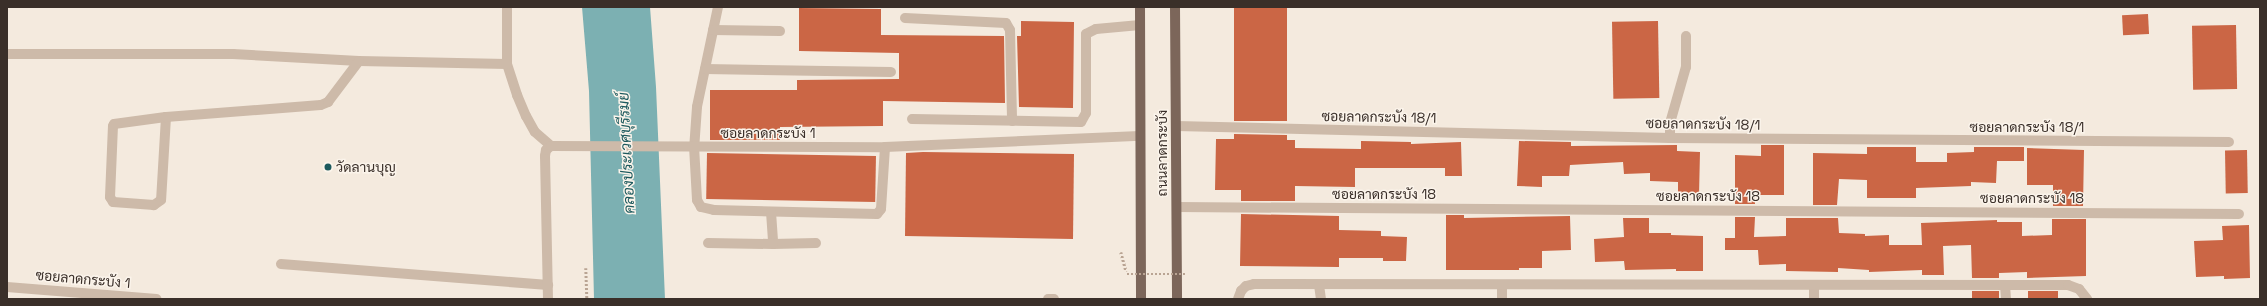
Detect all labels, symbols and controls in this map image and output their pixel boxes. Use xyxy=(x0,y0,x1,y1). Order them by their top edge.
water label: คลองประเวศบุรีรมย์ xyxy=(614,92,638,214)
street label: ซอยลาดกระบัง 18/1 xyxy=(1321,108,1437,126)
street label: ถนนลาดกระบัง xyxy=(1154,110,1170,196)
street label: ซอยลาดกระบัง 18/1 xyxy=(1645,115,1761,133)
street label: ซอยลาดกระบัง 18/1 xyxy=(1970,119,2084,135)
street label: ซอยลาดกระบัง 1 xyxy=(720,125,816,141)
place label: วัดลานบุญ xyxy=(336,159,396,175)
marker: วัดลานบุญ xyxy=(323,162,333,172)
street label: ซอยลาดกระบัง 18 xyxy=(1332,186,1436,202)
street label: ซอยลาดกระบัง 18 xyxy=(1656,188,1760,204)
street label: ซอยลาดกระบัง 18 xyxy=(1980,190,2084,206)
street label: ซอยลาดกระบัง 1 xyxy=(35,266,131,292)

